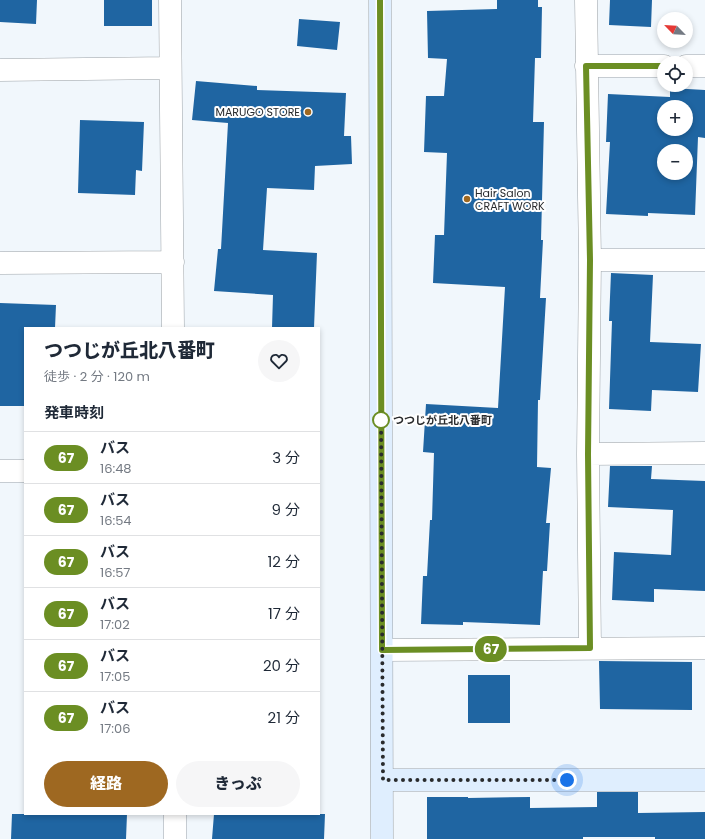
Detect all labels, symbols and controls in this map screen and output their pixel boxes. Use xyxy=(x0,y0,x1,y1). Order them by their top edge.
north arrow xyxy=(657,12,693,48)
map controls xyxy=(657,12,693,180)
button: locate xyxy=(657,56,693,92)
button: + xyxy=(657,100,693,136)
place label: MARUGO STORE xyxy=(215,104,300,120)
marker: MARUGO STORE xyxy=(303,107,313,117)
button: − xyxy=(657,144,693,180)
place label: Hair Salon CRAFT WORK xyxy=(475,185,545,214)
marker: Hair Salon CRAFT WORK xyxy=(462,194,472,204)
text: つつじが丘北八番町 xyxy=(44,337,215,364)
button: heart xyxy=(258,340,300,382)
text: 徒歩 · 2 分 · 120 m xyxy=(44,367,150,386)
text: 発車時刻 xyxy=(44,402,104,423)
marker: つつじが丘北八番町 xyxy=(372,411,390,429)
place label: つつじが丘北八番町 xyxy=(393,412,492,428)
text: バス xyxy=(100,437,130,458)
text: 3 分 xyxy=(272,447,300,468)
text: 67 xyxy=(58,448,74,468)
text: 16:48 xyxy=(100,459,132,478)
text: バス xyxy=(100,489,130,510)
text: 9 分 xyxy=(272,499,300,520)
text: 67 xyxy=(58,500,74,520)
text: 16:54 xyxy=(100,511,132,530)
text: バス xyxy=(100,541,130,562)
text: 12 分 xyxy=(268,551,300,572)
text: 67 xyxy=(58,552,74,572)
text: 16:57 xyxy=(100,563,130,582)
text: バス xyxy=(100,593,130,614)
text: 17 分 xyxy=(268,603,300,624)
text: 67 xyxy=(58,604,74,624)
text: 17:02 xyxy=(100,615,130,634)
line badge: 67 xyxy=(473,636,509,662)
text: 67 xyxy=(483,639,499,659)
text: バス xyxy=(100,645,130,666)
text: 20 分 xyxy=(263,655,300,676)
text: 67 xyxy=(58,656,74,676)
text: 17:05 xyxy=(100,667,130,686)
text: バス xyxy=(100,697,130,718)
text: 21 分 xyxy=(268,707,300,728)
text: 67 xyxy=(58,708,74,728)
text: 17:06 xyxy=(100,719,130,738)
button: 経路 xyxy=(44,761,168,807)
button: きっぷ xyxy=(176,761,300,807)
your location xyxy=(557,770,577,790)

